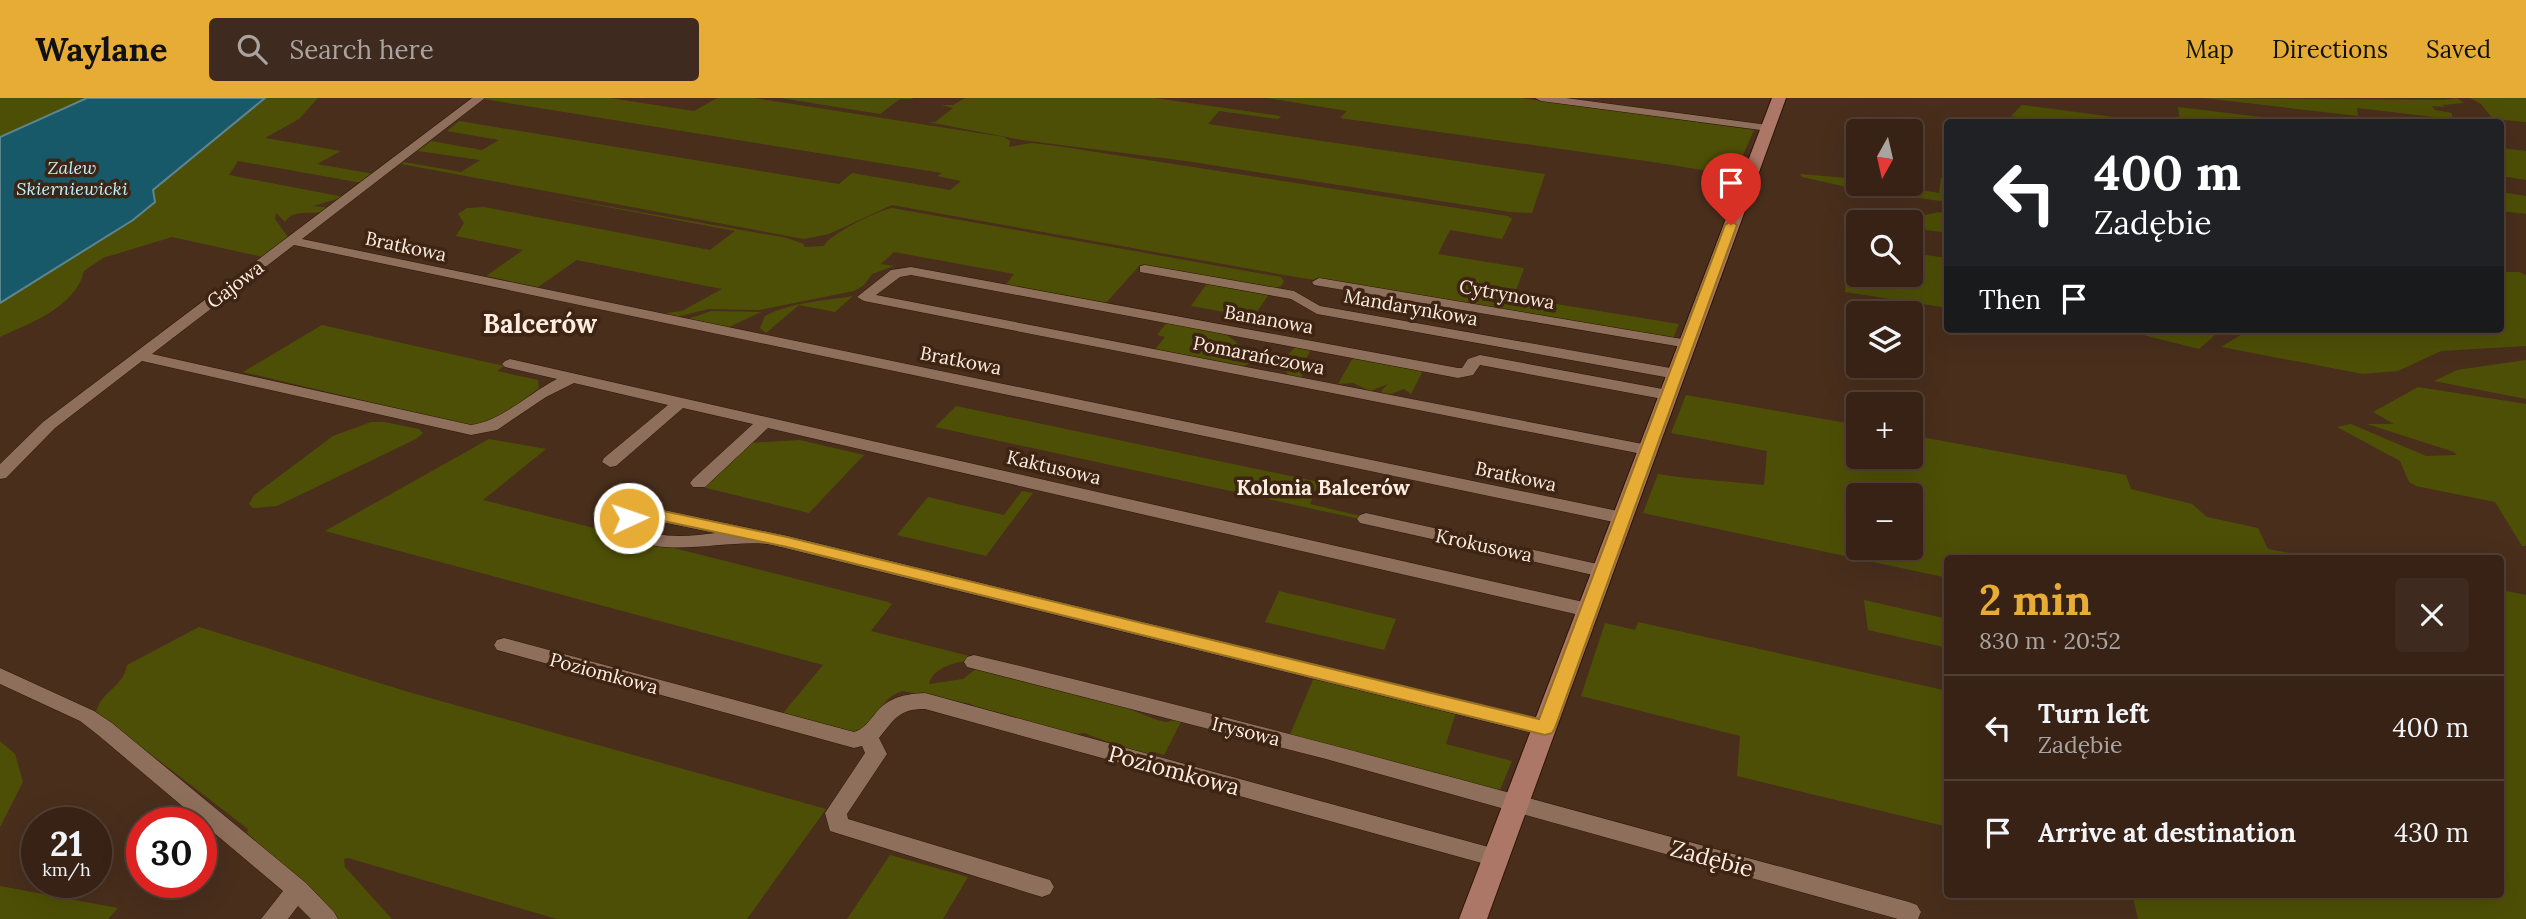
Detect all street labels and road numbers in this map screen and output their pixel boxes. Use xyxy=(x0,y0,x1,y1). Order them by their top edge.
street label: Bratkowa xyxy=(363,226,449,266)
street label: Gajowa xyxy=(202,255,268,313)
street label: Cytrynowa xyxy=(1457,274,1557,314)
street label: Mandarynkowa xyxy=(1342,283,1480,331)
street label: Bananowa xyxy=(1222,299,1316,339)
street label: Pomarańczowa xyxy=(1191,330,1327,380)
street label: Bratkowa xyxy=(918,340,1004,380)
street label: Kaktusowa xyxy=(1004,444,1104,490)
street label: Bratkowa xyxy=(1473,456,1559,496)
street label: Krokusowa xyxy=(1433,523,1535,567)
street label: Poziomkowa xyxy=(547,647,661,699)
street label: Irysowa xyxy=(1209,711,1283,751)
street label: Poziomkowa xyxy=(1105,739,1243,801)
street label: Zadębie xyxy=(1667,833,1757,883)

